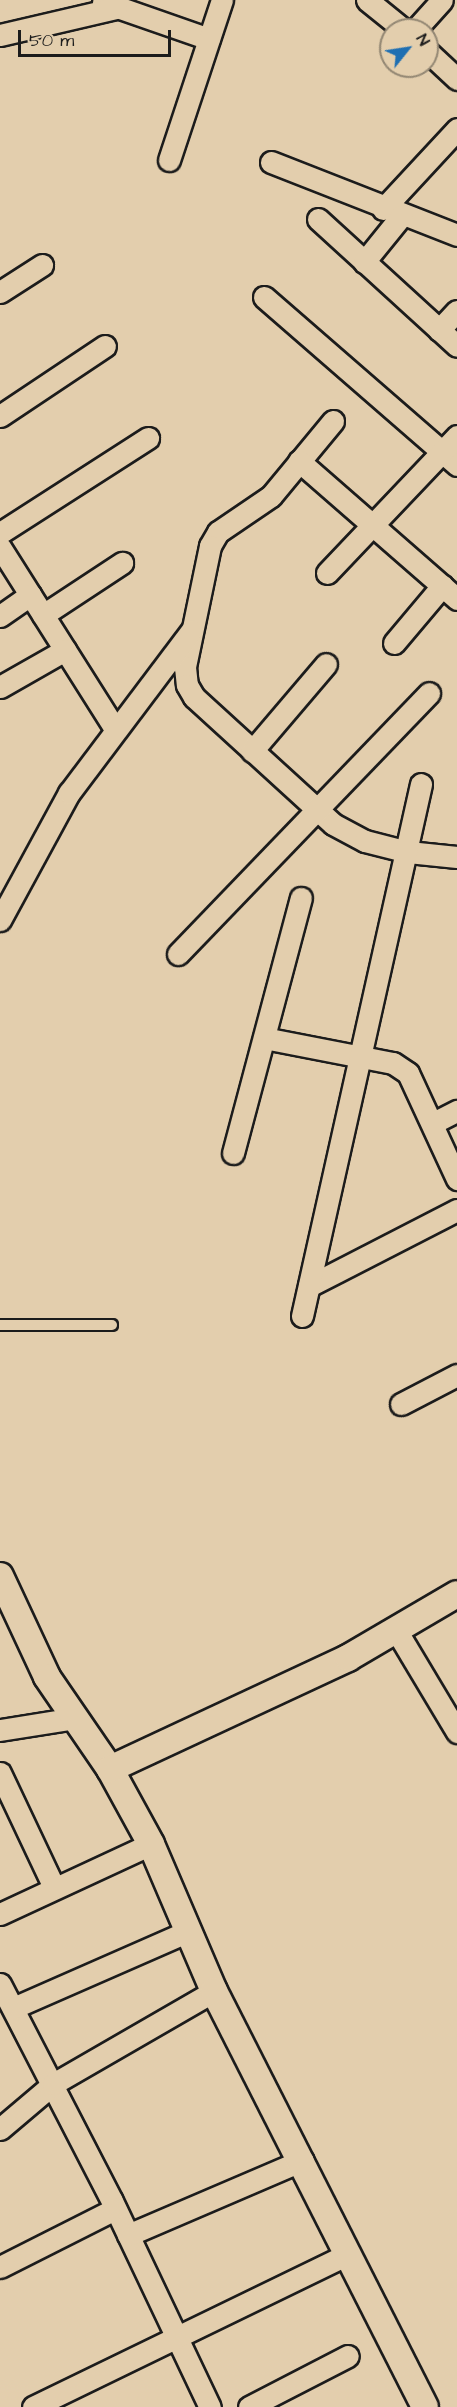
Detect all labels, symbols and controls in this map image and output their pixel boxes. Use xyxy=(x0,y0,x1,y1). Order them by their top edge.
scale bar xyxy=(21,18,174,56)
north arrow xyxy=(379,18,439,78)
text: 50 m xyxy=(29,28,74,53)
text: N xyxy=(411,30,435,50)

